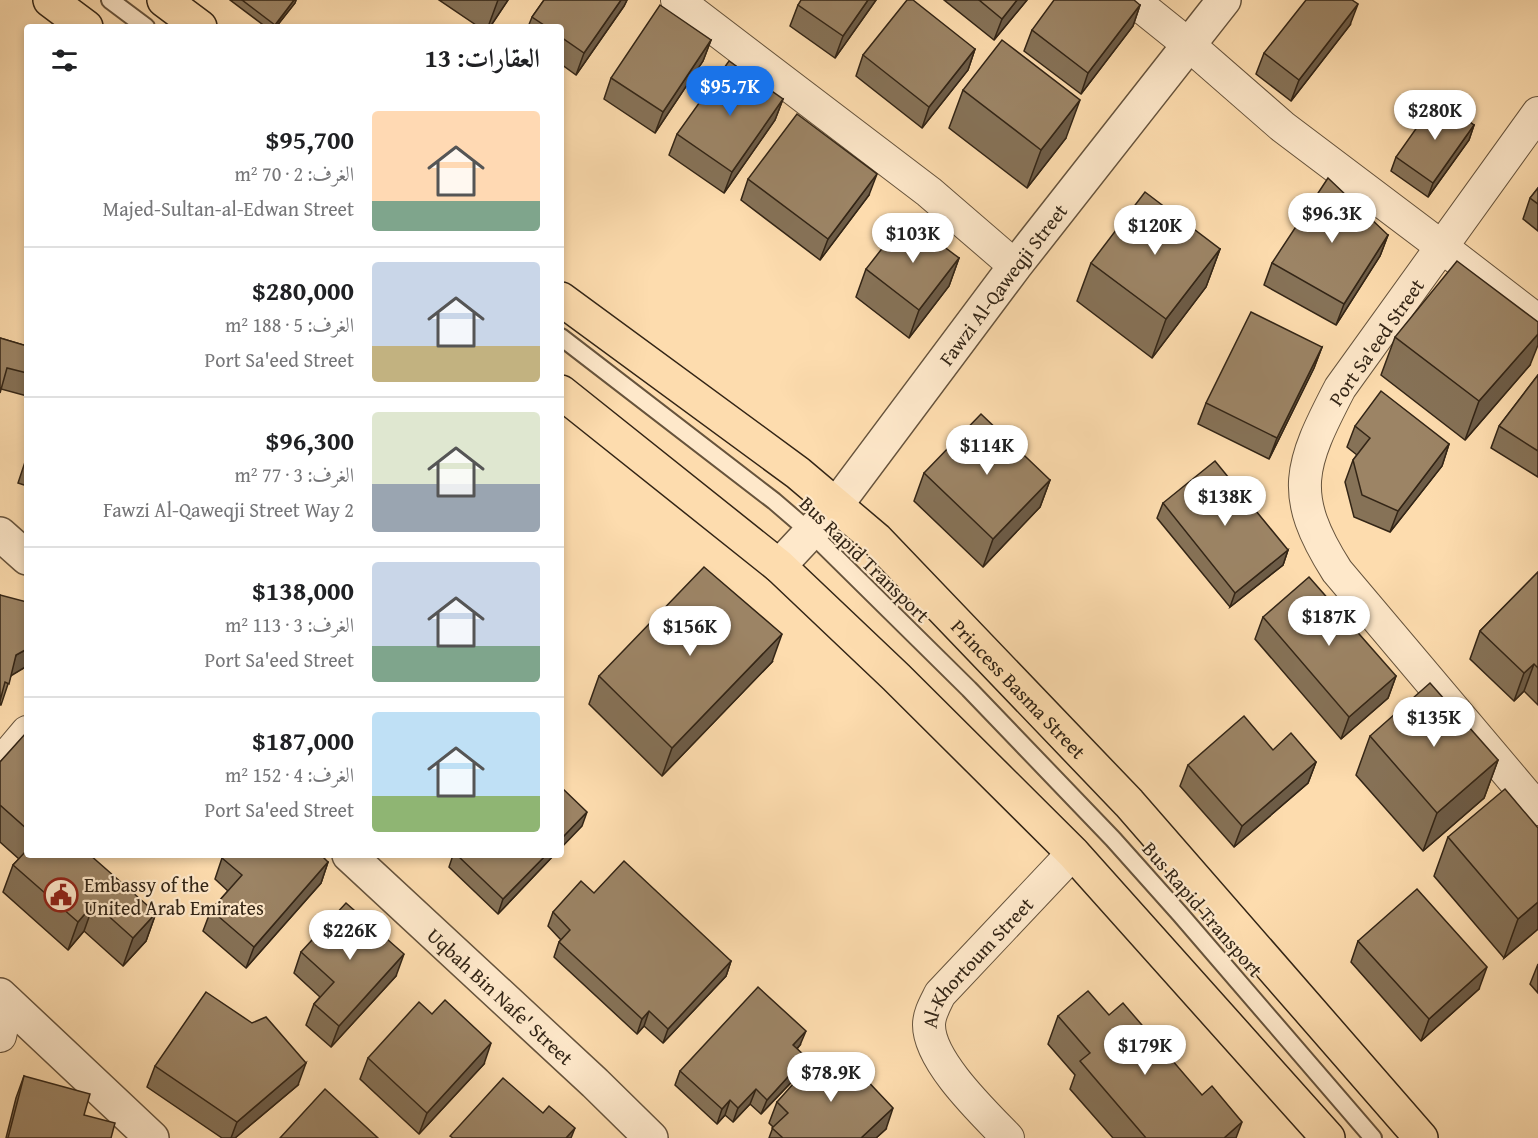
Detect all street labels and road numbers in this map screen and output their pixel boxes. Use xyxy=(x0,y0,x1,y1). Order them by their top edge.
street label: Fawzi Al-Qaweqji Street xyxy=(931,197,1074,371)
street label: Port Sa'eed Street xyxy=(1321,272,1431,412)
street label: Bus Rapid Transport xyxy=(793,489,937,629)
street label: Princess Basma Street xyxy=(945,612,1093,765)
street label: Bus Rapid Transport xyxy=(1136,835,1270,983)
street label: Al-Khortoum Street xyxy=(914,890,1039,1030)
street label: Uqbah Bin Nafe' Street xyxy=(421,920,580,1071)

